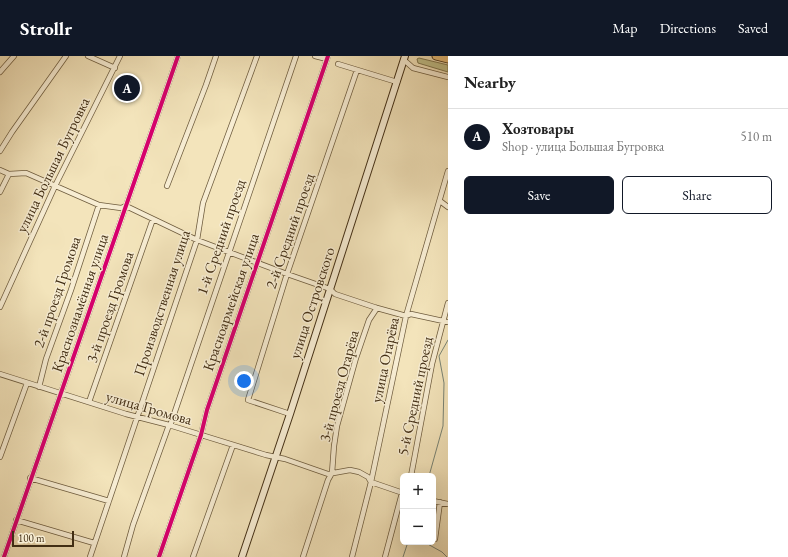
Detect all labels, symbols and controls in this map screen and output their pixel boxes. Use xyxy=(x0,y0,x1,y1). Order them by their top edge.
text: Strollr xyxy=(20,16,72,41)
text: Map xyxy=(612,19,638,37)
text: Directions xyxy=(660,19,716,37)
text: Saved xyxy=(738,19,768,37)
text: Nearby xyxy=(464,71,516,93)
pin: A xyxy=(114,73,140,103)
street label: улица Большая Бугровка xyxy=(12,94,94,236)
text: Хозтовары xyxy=(502,119,574,138)
text: A xyxy=(472,128,482,145)
text: 510 m xyxy=(741,128,772,145)
text: Shop · улица Большая Бугровка xyxy=(502,138,664,155)
street label: 2-й Средний проезд xyxy=(261,170,318,291)
street label: 1-й Средний проезд xyxy=(192,176,249,297)
button: Save xyxy=(464,176,614,214)
button: Share xyxy=(622,176,772,214)
street label: Производственная улица xyxy=(129,227,194,378)
street label: Красноармейская улица xyxy=(198,230,263,373)
street label: Краснознамённая улица xyxy=(47,231,112,375)
street label: 2-й проезд Громова xyxy=(29,234,84,350)
street label: улица Островского xyxy=(285,245,339,361)
street label: 3-й проезд Громова xyxy=(82,249,137,365)
street label: улица Огарёва xyxy=(366,315,403,404)
street label: 3-й проезд Огарёва xyxy=(314,328,363,444)
street label: 5-й Средний проезд xyxy=(393,335,436,457)
your location xyxy=(234,371,254,391)
street label: улица Громова xyxy=(104,386,194,429)
map controls xyxy=(400,473,436,545)
button: + xyxy=(400,473,436,509)
button: − xyxy=(400,509,436,545)
scale bar xyxy=(12,529,74,548)
text: 100 m xyxy=(18,531,45,545)

